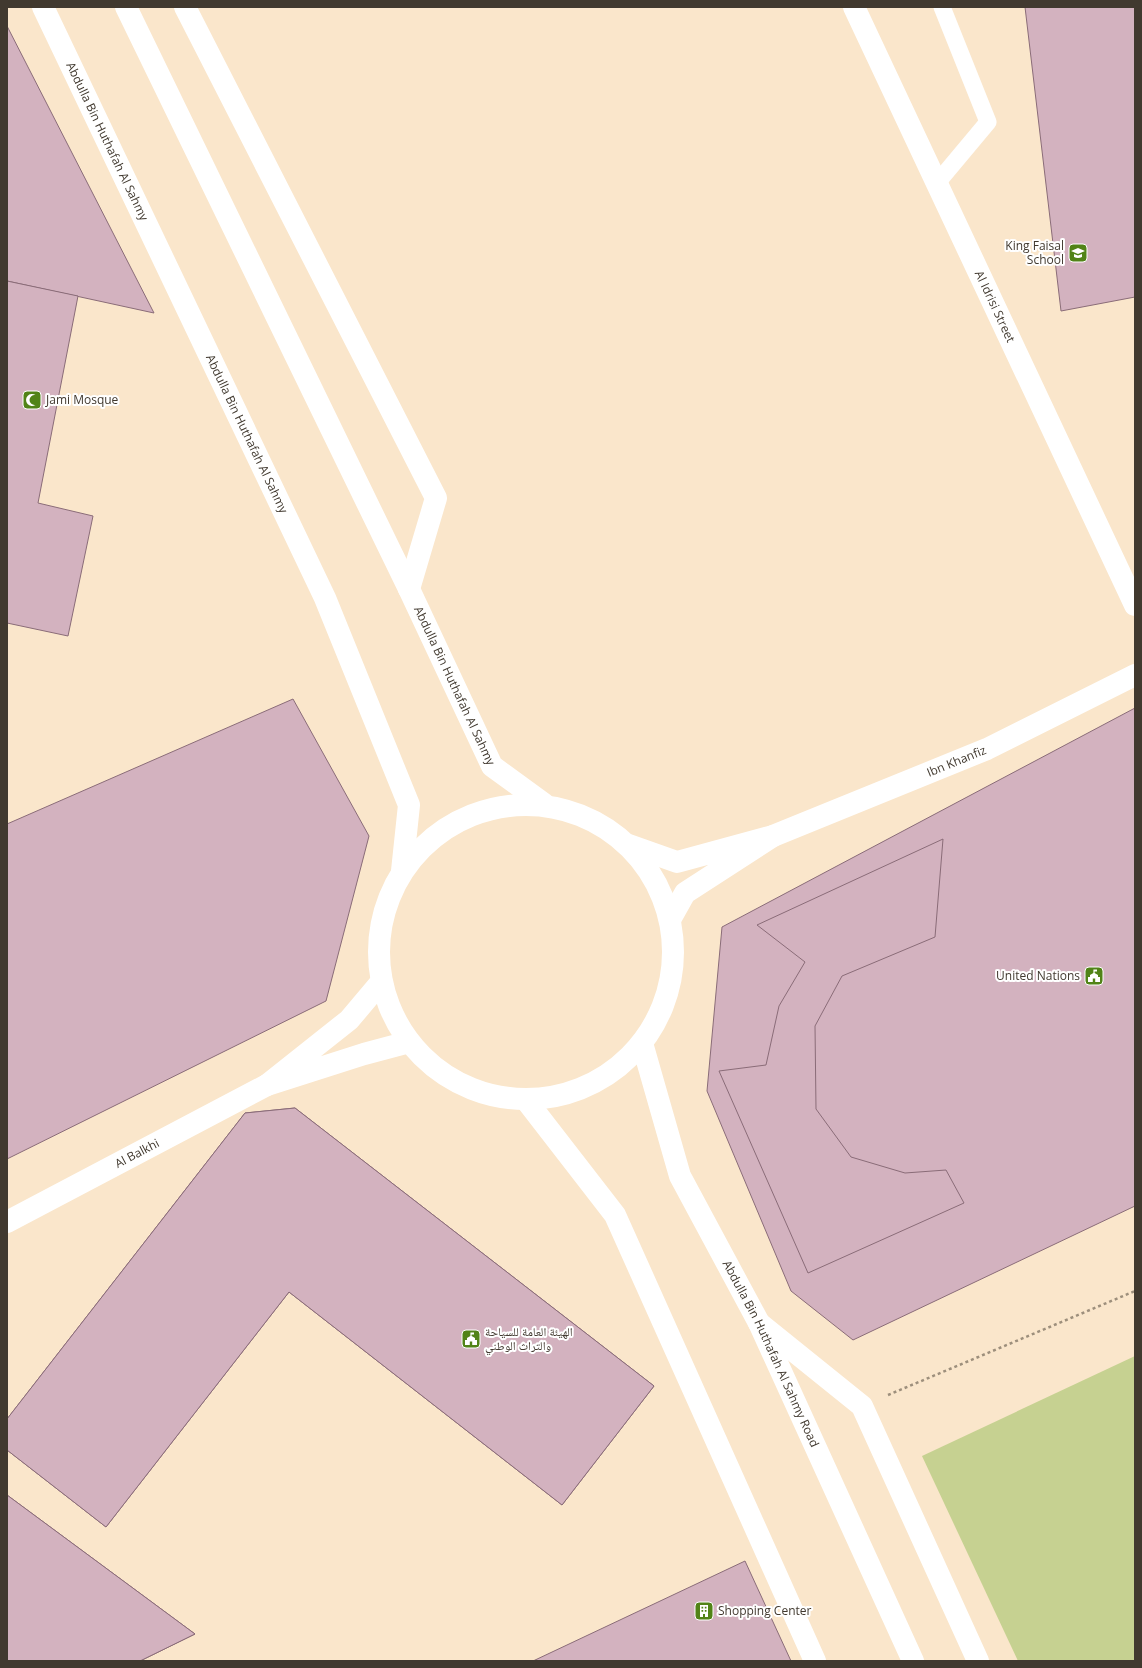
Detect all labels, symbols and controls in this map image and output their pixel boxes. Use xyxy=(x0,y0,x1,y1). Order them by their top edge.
street label: Abdulla Bin Huthafah Al Sahmy xyxy=(62,59,153,224)
place label: King Faisal School xyxy=(1005,237,1064,268)
school or university icon: King Faisal School xyxy=(1067,242,1089,264)
street label: Al Idrisi Street xyxy=(971,268,1019,345)
street label: Abdulla Bin Huthafah Al Sahmy xyxy=(202,351,293,517)
mosque icon: Jami Mosque xyxy=(21,389,43,411)
place label: Jami Mosque xyxy=(45,391,119,408)
street label: Abdulla Bin Huthafah Al Sahmy xyxy=(410,603,500,769)
street label: Ibn Khanfiz xyxy=(924,741,989,781)
public building icon: United Nations xyxy=(1083,965,1105,987)
place label: United Nations xyxy=(996,967,1080,984)
street label: Al Balkhi xyxy=(112,1134,162,1172)
street label: Abdulla Bin Huthafah Al Sahmy Road xyxy=(719,1257,823,1450)
place label: الهيئة العامة للسياحة والتراث الوطني xyxy=(485,1323,573,1356)
public building icon: الهيئة العامة للسياحة والتراث الوطني xyxy=(460,1328,482,1350)
building icon: Shopping Center xyxy=(693,1600,715,1622)
place label: Shopping Center xyxy=(718,1602,812,1619)

